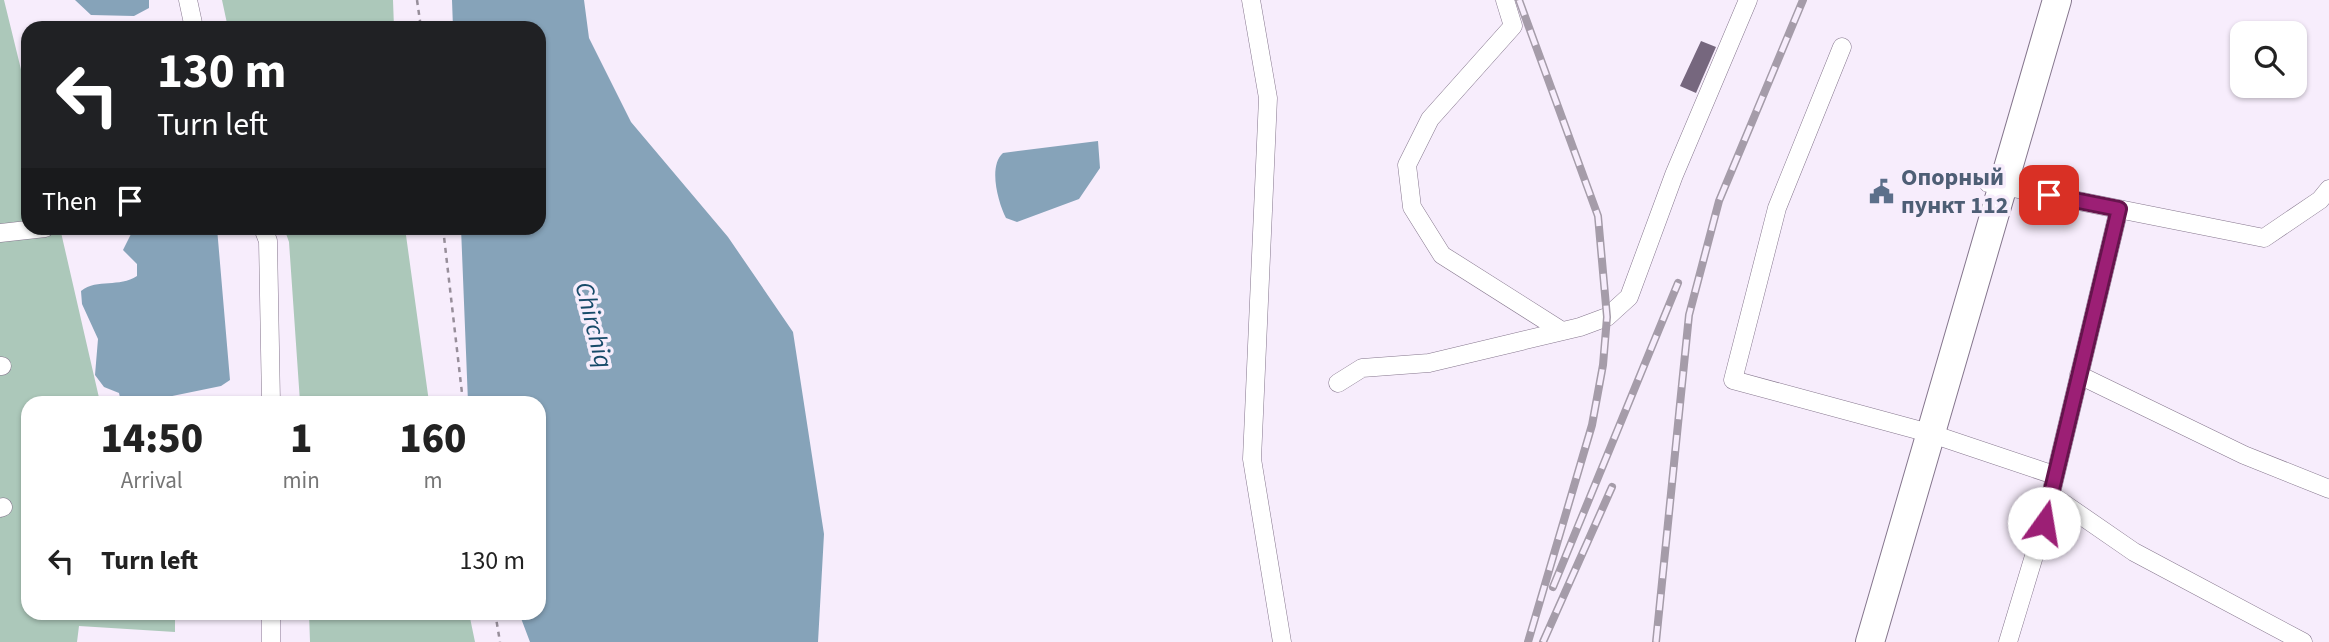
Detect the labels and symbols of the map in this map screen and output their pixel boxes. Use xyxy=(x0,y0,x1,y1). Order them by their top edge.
place label: Опорный пункт 112 xyxy=(1901,160,2008,223)
pin xyxy=(2019,165,2079,225)
public building icon: Опорный пункт 112 xyxy=(1867,177,1895,205)
water label: Chirchiq xyxy=(565,278,623,372)
position arrow xyxy=(2007,486,2081,560)

